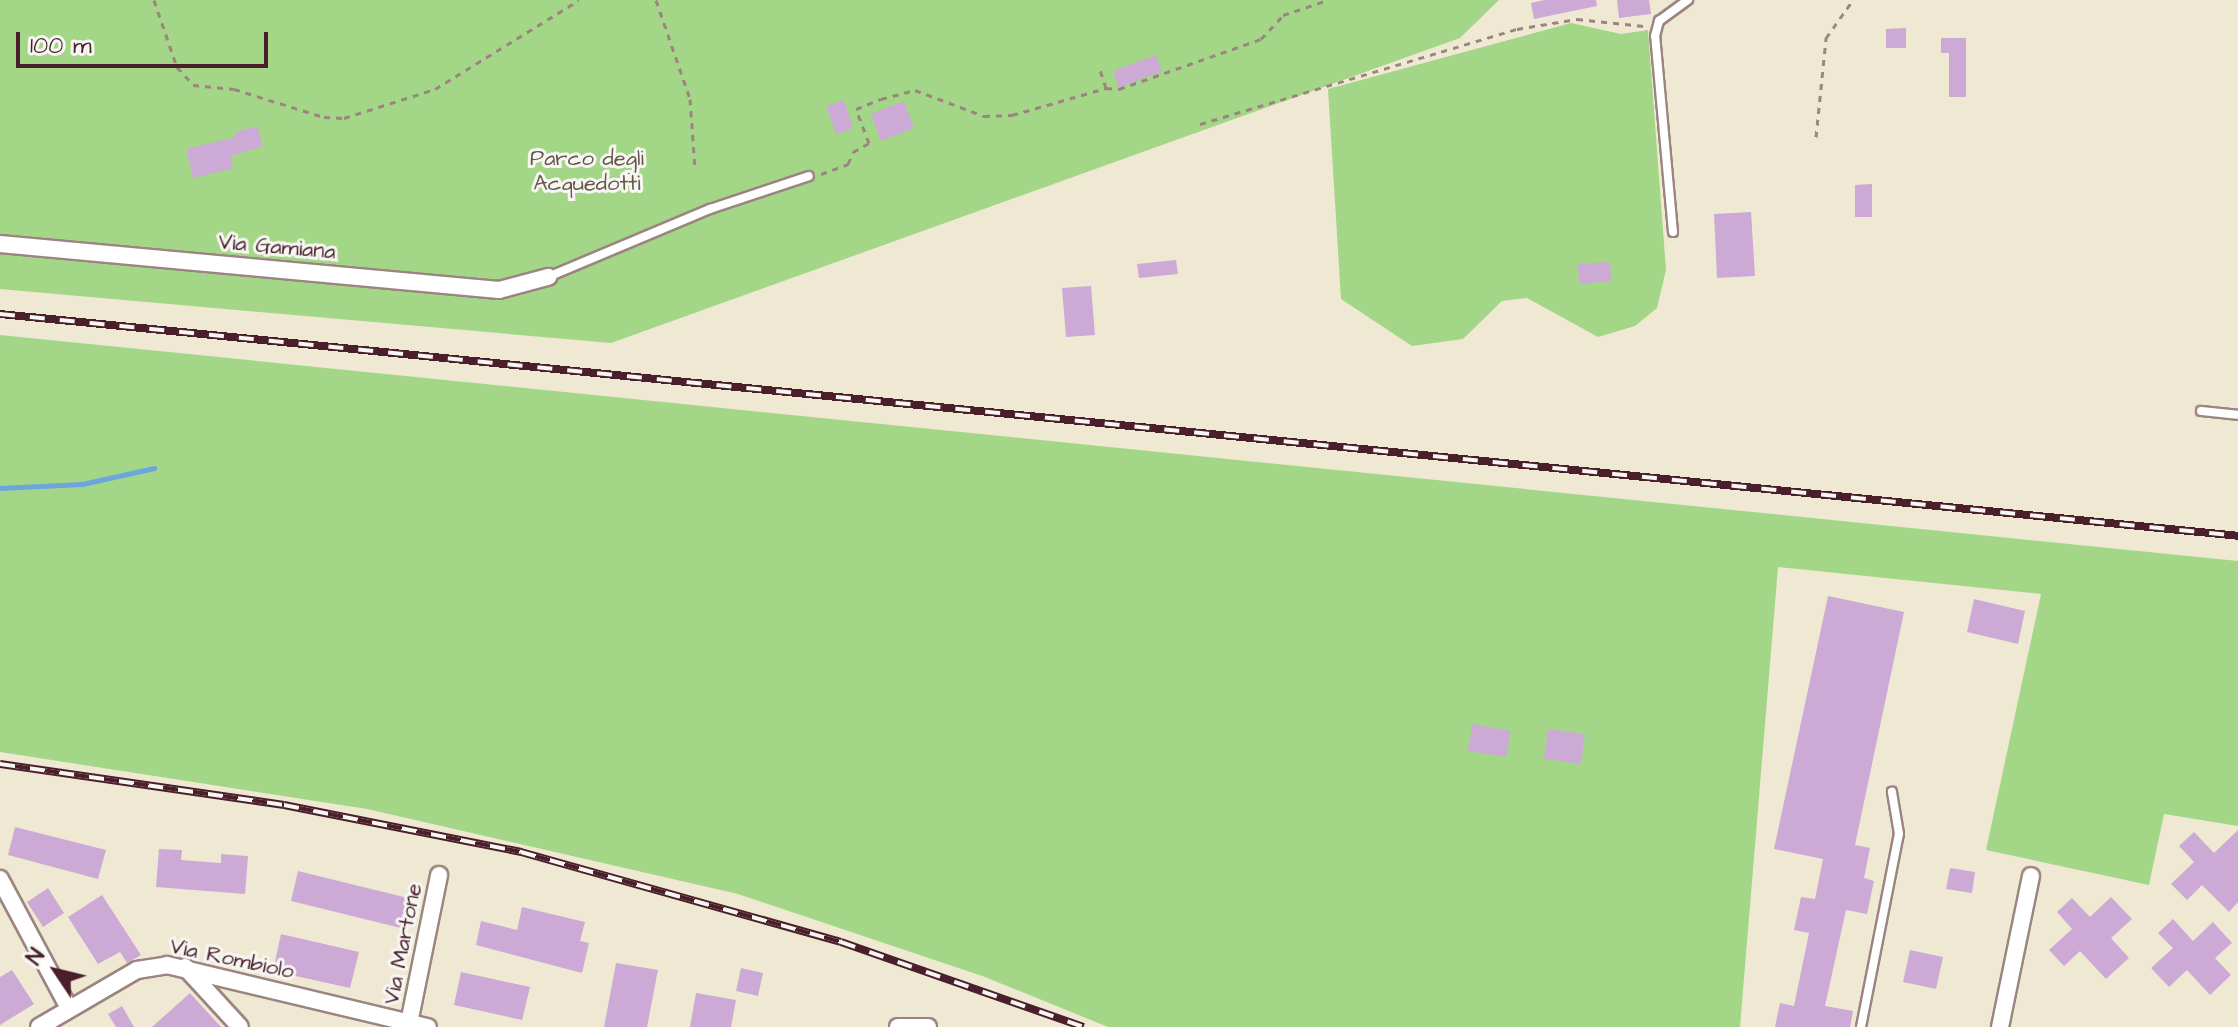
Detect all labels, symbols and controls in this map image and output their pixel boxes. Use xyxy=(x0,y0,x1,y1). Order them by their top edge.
scale bar xyxy=(20,16,272,66)
text: 100 m xyxy=(30,29,92,63)
park label: Parco degli Acquedotti xyxy=(530,145,644,196)
street label: Via Gamiana xyxy=(217,229,337,265)
street label: Via Martone xyxy=(378,881,428,1007)
north arrow xyxy=(16,931,96,1011)
street label: Via Rombiolo xyxy=(168,933,296,985)
text: N xyxy=(19,942,53,971)

